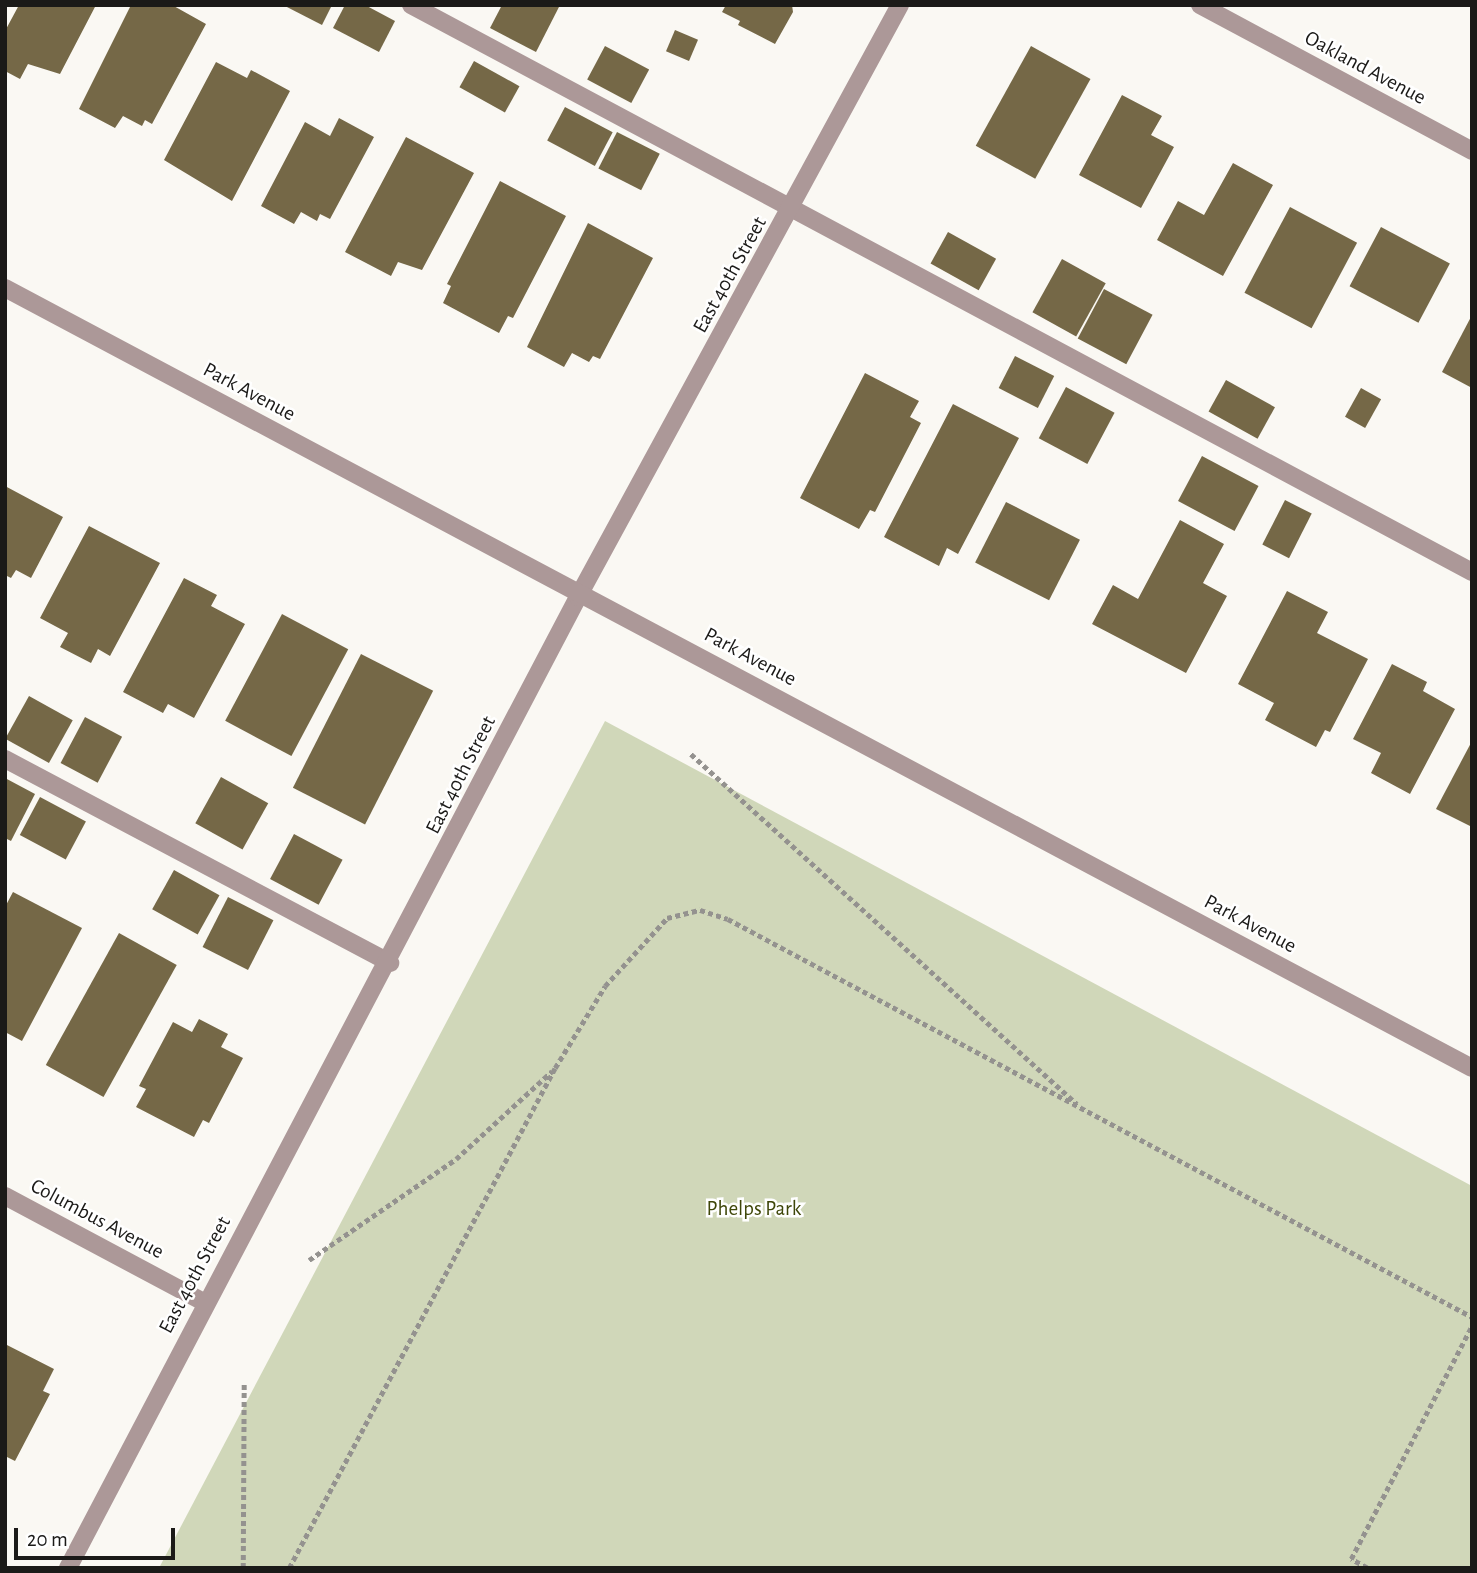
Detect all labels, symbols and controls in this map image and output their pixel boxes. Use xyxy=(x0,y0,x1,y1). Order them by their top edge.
street label: Oakland Avenue xyxy=(1300,25,1430,111)
street label: East 40th Street xyxy=(688,212,772,338)
street label: Park Avenue xyxy=(199,357,299,427)
street label: Park Avenue xyxy=(700,622,800,692)
street label: East 40th Street xyxy=(420,712,502,838)
street label: Park Avenue xyxy=(1200,889,1300,959)
street label: Columbus Avenue xyxy=(26,1173,168,1265)
park label: Phelps Park xyxy=(707,1196,801,1222)
street label: East 40th Street xyxy=(154,1212,236,1338)
scale bar xyxy=(18,1514,178,1558)
text: 20 m xyxy=(27,1529,68,1550)

